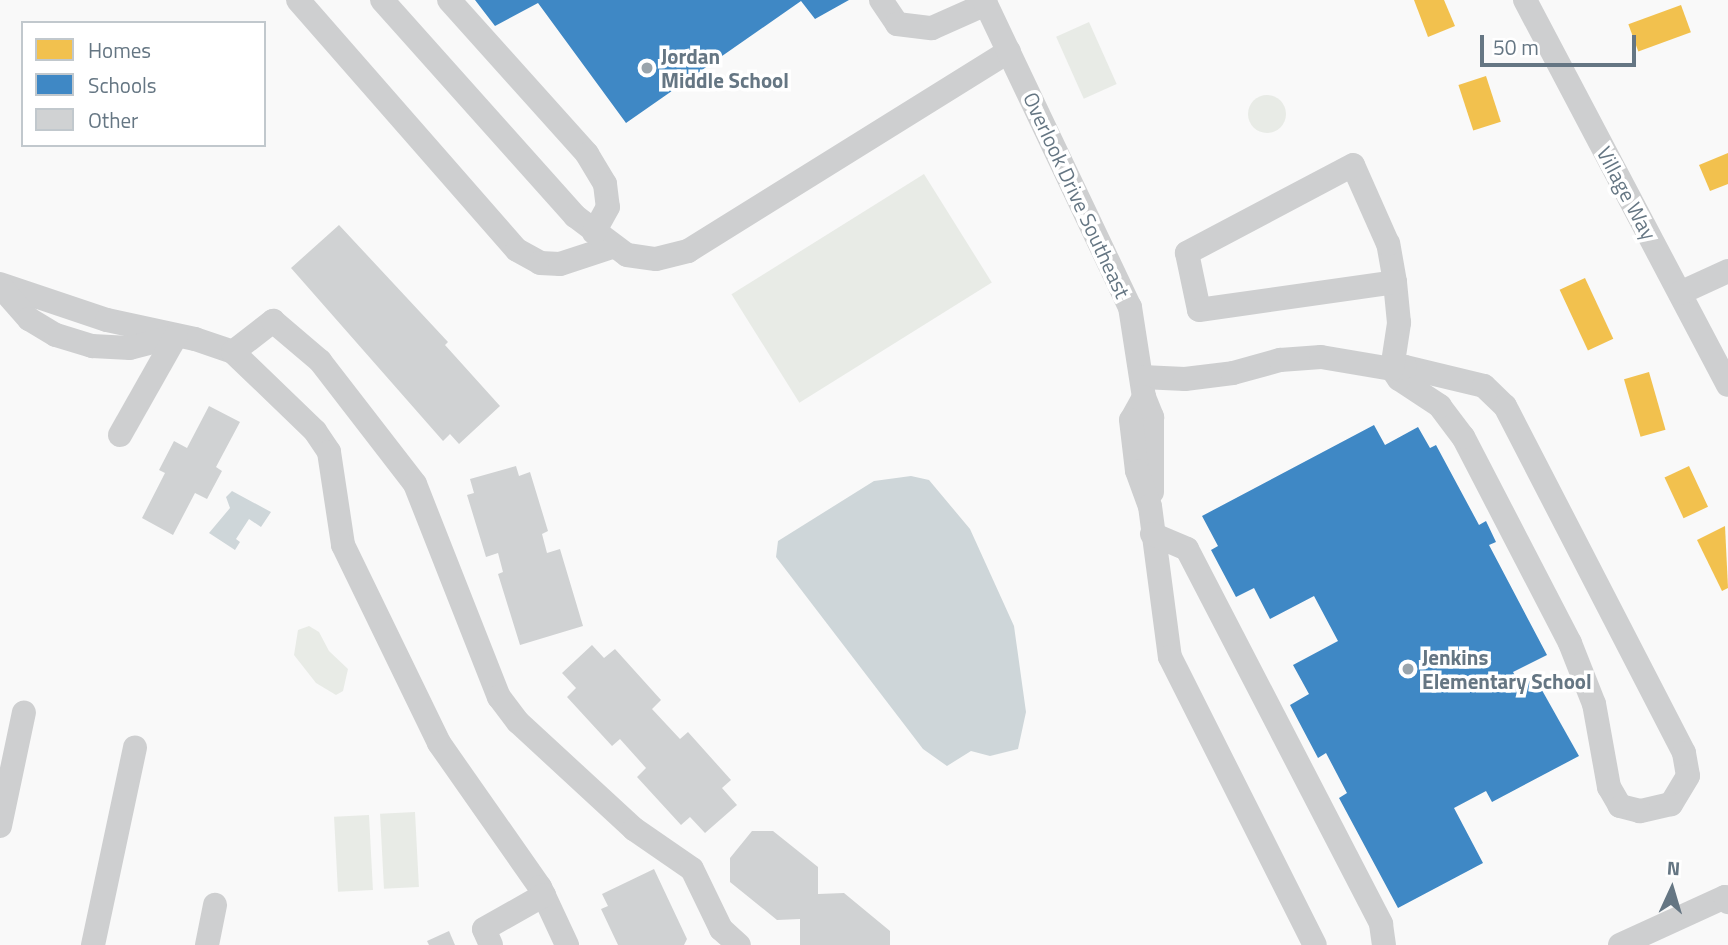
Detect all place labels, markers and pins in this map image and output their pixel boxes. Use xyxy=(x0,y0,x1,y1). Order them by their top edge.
place label: Jordan Middle School xyxy=(661,43,789,93)
marker: Jordan Middle School xyxy=(639,60,655,76)
place label: Jenkins Elementary School xyxy=(1422,644,1592,694)
marker: Jenkins Elementary School xyxy=(1400,661,1416,677)

